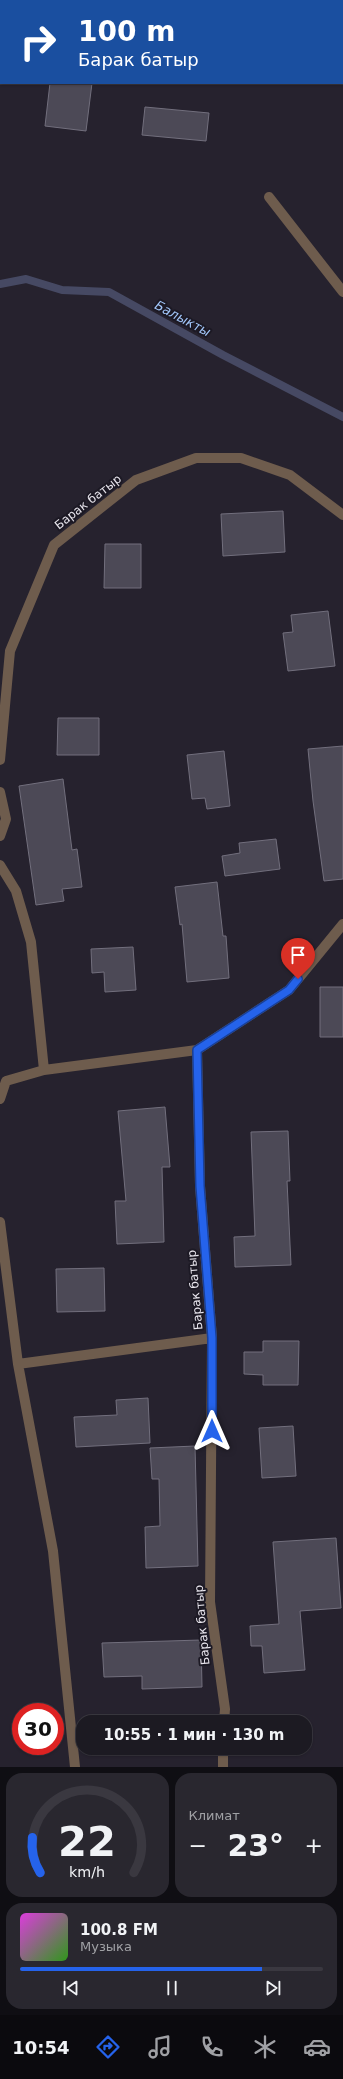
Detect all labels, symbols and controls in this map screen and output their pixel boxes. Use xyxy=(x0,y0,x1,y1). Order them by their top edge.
text: 100 m xyxy=(78,15,175,48)
icon: right xyxy=(12,16,64,68)
text: Барак батыр xyxy=(78,49,199,70)
water label: Балыкты xyxy=(152,297,213,339)
street label: Барак батыр xyxy=(52,472,124,532)
pin xyxy=(281,938,315,979)
icon: arrive xyxy=(287,944,309,966)
street label: Барак батыр xyxy=(185,1249,205,1331)
position arrow xyxy=(191,1410,233,1452)
street label: Барак батыр xyxy=(192,1584,212,1666)
speed limit sign: 30 xyxy=(12,1703,64,1755)
text: 10:55 · 1 мин · 130 m xyxy=(104,1726,285,1744)
text: Климат xyxy=(189,1808,240,1823)
text: 22 xyxy=(58,1817,116,1866)
text: 23° xyxy=(227,1828,284,1863)
text: − xyxy=(189,1833,207,1858)
text: + xyxy=(305,1833,323,1858)
text: km/h xyxy=(69,1864,105,1880)
text: 100.8 FM xyxy=(80,1921,158,1939)
text: Музыка xyxy=(80,1939,132,1954)
icon: previous xyxy=(60,1977,82,1999)
icon: pause xyxy=(161,1977,183,1999)
icon: next xyxy=(262,1977,284,1999)
icon: directions xyxy=(94,2033,122,2061)
icon: music xyxy=(146,2033,174,2061)
icon: phone xyxy=(198,2033,226,2061)
icon: climate xyxy=(251,2033,279,2061)
icon: car xyxy=(303,2033,331,2061)
text: 10:54 xyxy=(12,2037,69,2058)

